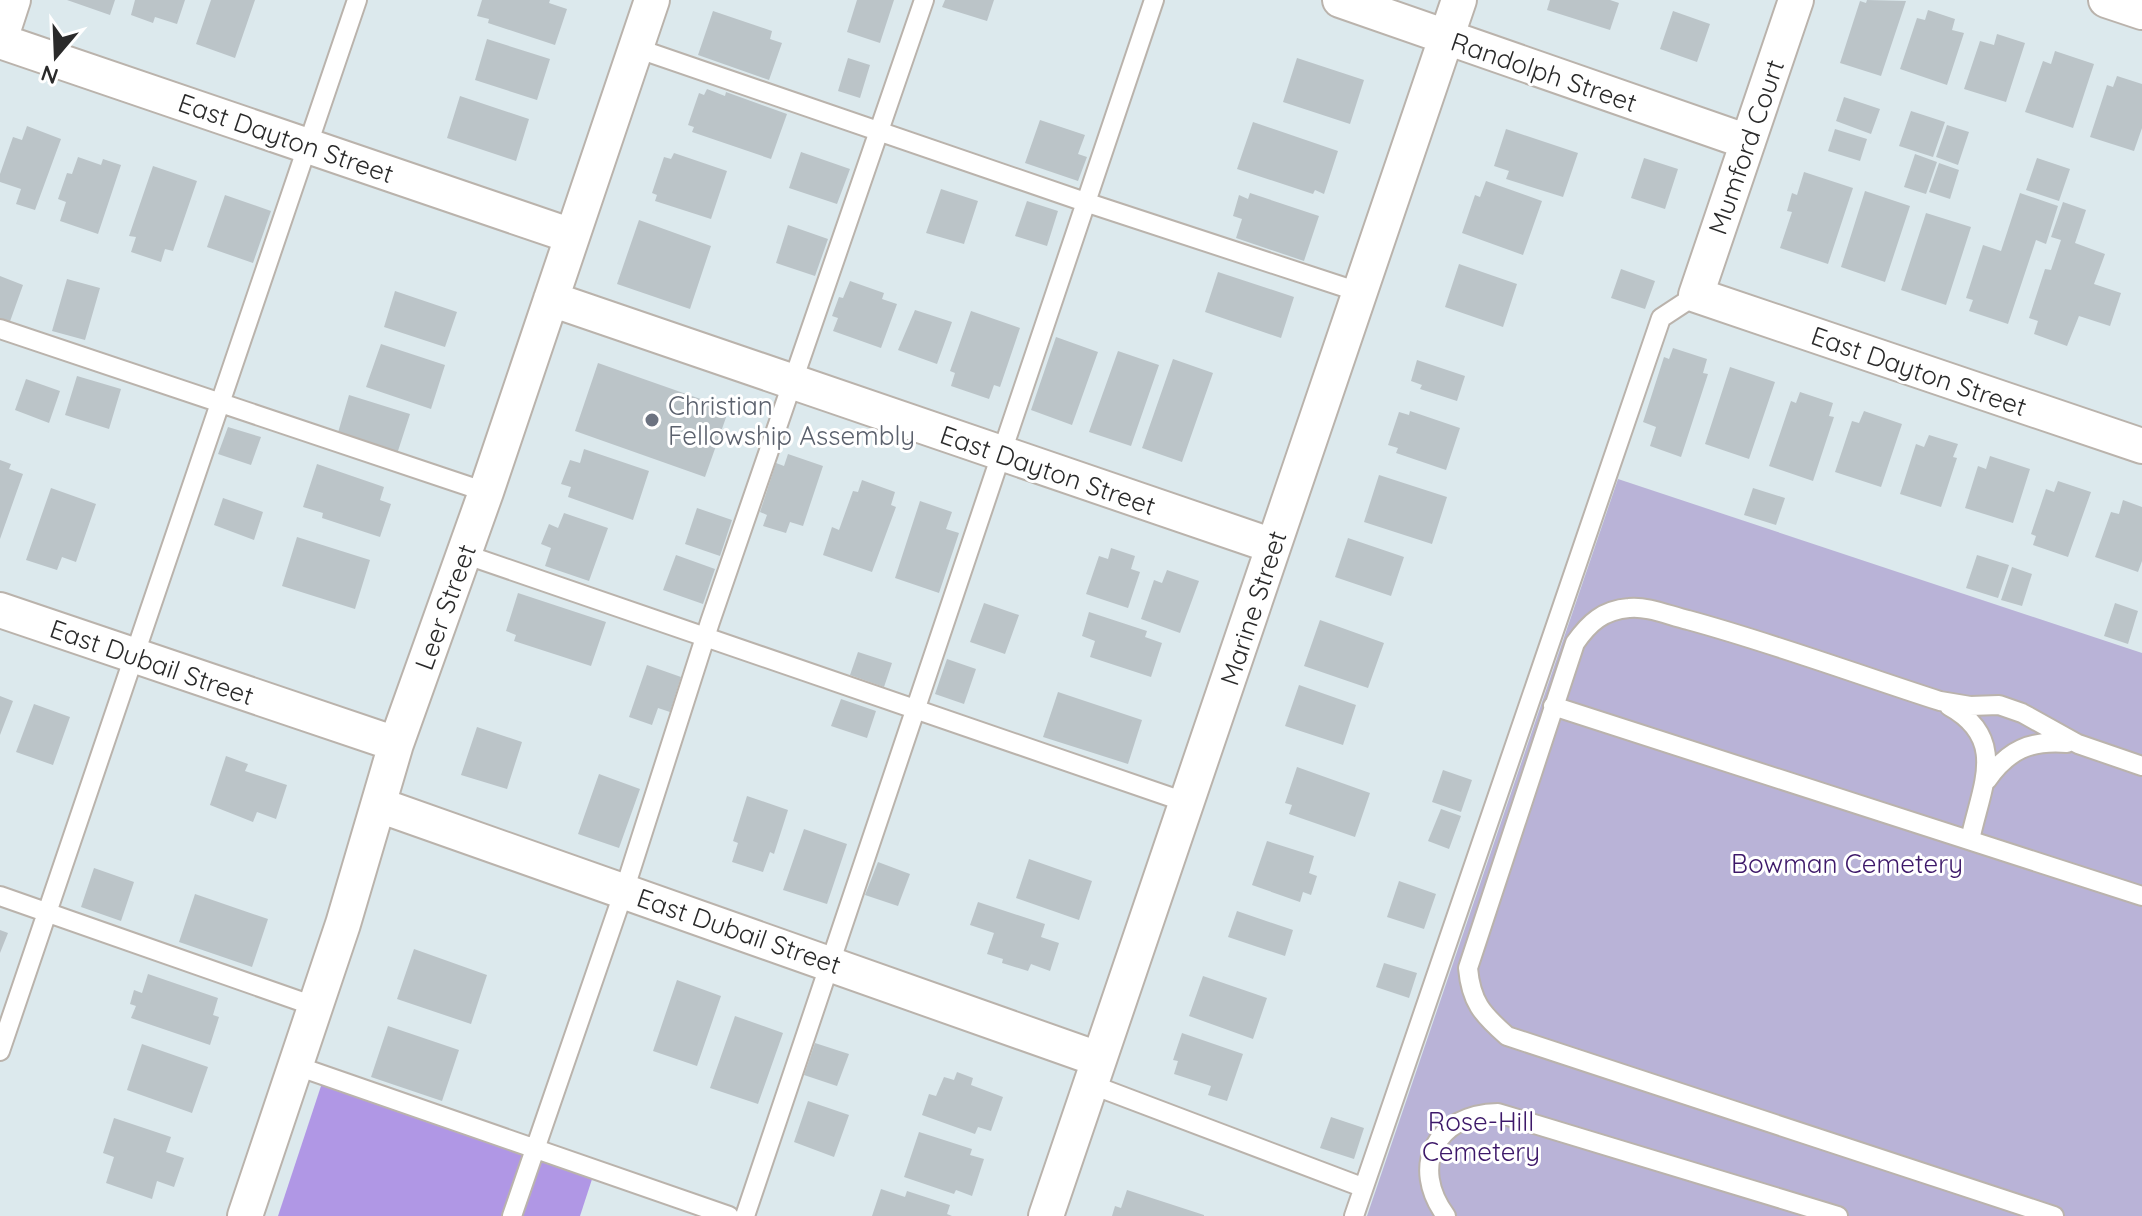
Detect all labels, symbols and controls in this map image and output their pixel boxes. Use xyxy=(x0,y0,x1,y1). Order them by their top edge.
north arrow xyxy=(16,16,96,96)
street label: Randolph Street xyxy=(1447,25,1641,119)
street label: Mumford Court xyxy=(1701,55,1791,239)
text: N xyxy=(37,59,62,91)
street label: East Dayton Street xyxy=(174,86,398,190)
street label: East Dayton Street xyxy=(1807,319,2031,423)
place label: Christian Fellowship Assembly xyxy=(668,389,915,452)
marker: Christian Fellowship Assembly xyxy=(643,411,661,429)
street label: East Dayton Street xyxy=(936,418,1160,522)
street label: Marine Street xyxy=(1212,526,1294,690)
street label: Leer Street xyxy=(407,540,483,674)
street label: East Dubail Street xyxy=(46,612,258,712)
park label: Bowman Cemetery xyxy=(1731,847,1963,880)
street label: East Dubail Street xyxy=(633,881,845,981)
park label: Rose-Hill Cemetery xyxy=(1422,1105,1540,1168)

